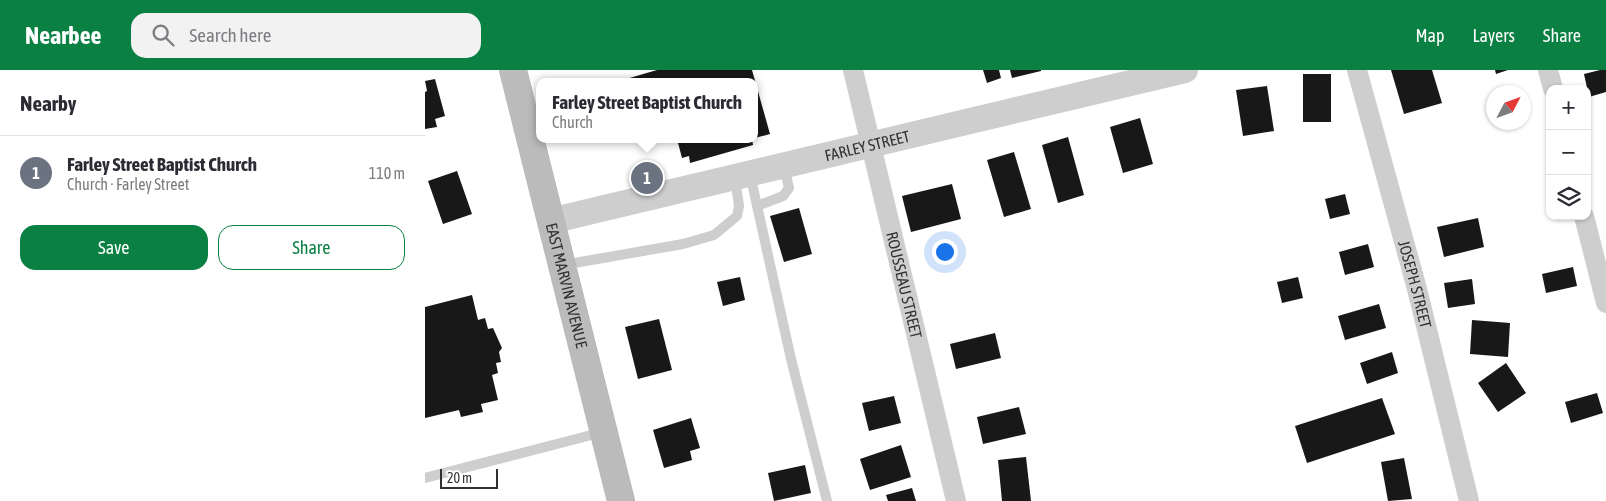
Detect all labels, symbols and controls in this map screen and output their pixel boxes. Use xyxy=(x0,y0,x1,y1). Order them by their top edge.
search box xyxy=(131,13,481,58)
icon: search xyxy=(149,21,177,49)
text: Nearbee xyxy=(25,22,101,49)
text: Search here xyxy=(189,24,271,46)
text: Map xyxy=(1415,25,1444,46)
text: Layers xyxy=(1472,25,1515,46)
text: Share xyxy=(1543,25,1581,46)
popup xyxy=(536,78,758,143)
north arrow xyxy=(1486,85,1531,130)
map controls xyxy=(1546,85,1591,220)
button: + xyxy=(1546,85,1591,130)
text: Nearby xyxy=(20,91,76,115)
text: Farley Street Baptist Church xyxy=(552,91,742,113)
text: Church xyxy=(552,113,593,131)
street label: FARLEY STREET xyxy=(823,127,911,164)
button: − xyxy=(1546,130,1591,175)
text: Farley Street Baptist Church xyxy=(67,153,257,175)
pin: 1 xyxy=(631,159,663,197)
text: 1 xyxy=(32,164,40,182)
text: 110 m xyxy=(369,164,405,182)
text: Church · Farley Street xyxy=(67,175,189,193)
button: layers xyxy=(1546,175,1591,220)
street label: EAST MARVIN AVENUE xyxy=(543,221,591,350)
button: Save xyxy=(20,225,208,270)
button: Share xyxy=(218,225,405,270)
street label: ROUSSEAU STREET xyxy=(883,230,926,340)
street label: JOSEPH STREET xyxy=(1395,238,1435,330)
your location xyxy=(932,239,958,265)
scale bar xyxy=(440,466,497,489)
text: 20 m xyxy=(447,470,472,486)

